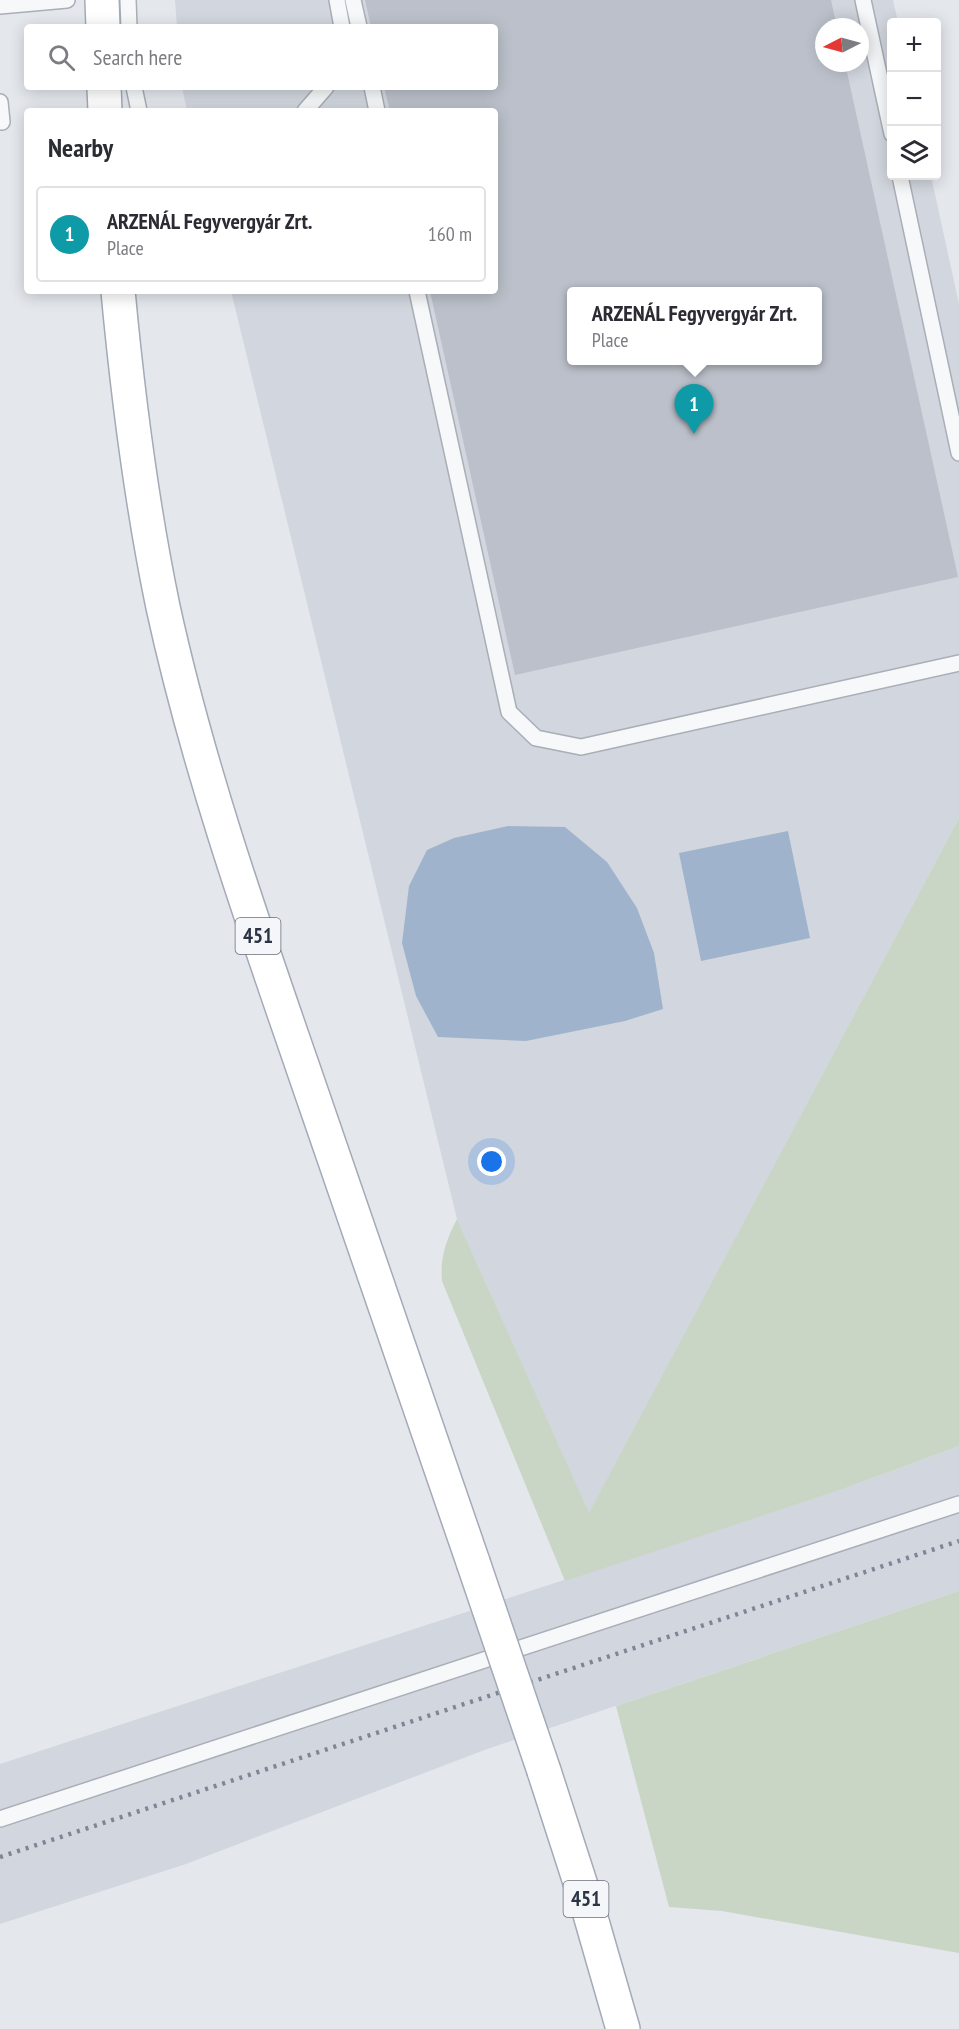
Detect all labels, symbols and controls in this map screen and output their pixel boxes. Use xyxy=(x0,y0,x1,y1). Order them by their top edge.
north arrow xyxy=(815,18,869,72)
map controls xyxy=(887,18,941,180)
button: + xyxy=(887,18,941,72)
search box xyxy=(24,24,498,90)
icon: search xyxy=(45,41,78,74)
text: Search here xyxy=(93,43,182,71)
button: − xyxy=(887,72,941,126)
button: layers xyxy=(887,126,941,180)
text: Nearby xyxy=(48,131,113,164)
text: ARZENÁL Fegyvergyár Zrt. xyxy=(107,207,312,235)
text: 1 xyxy=(65,221,74,247)
text: 160 m xyxy=(428,221,472,247)
text: Place xyxy=(107,235,144,261)
popup xyxy=(567,287,822,365)
text: ARZENÁL Fegyvergyár Zrt. xyxy=(592,299,797,327)
text: Place xyxy=(592,327,628,353)
pin: 1 xyxy=(674,384,714,434)
road number: 451 xyxy=(236,918,280,954)
your location xyxy=(477,1147,506,1176)
road number: 451 xyxy=(564,1881,608,1917)

